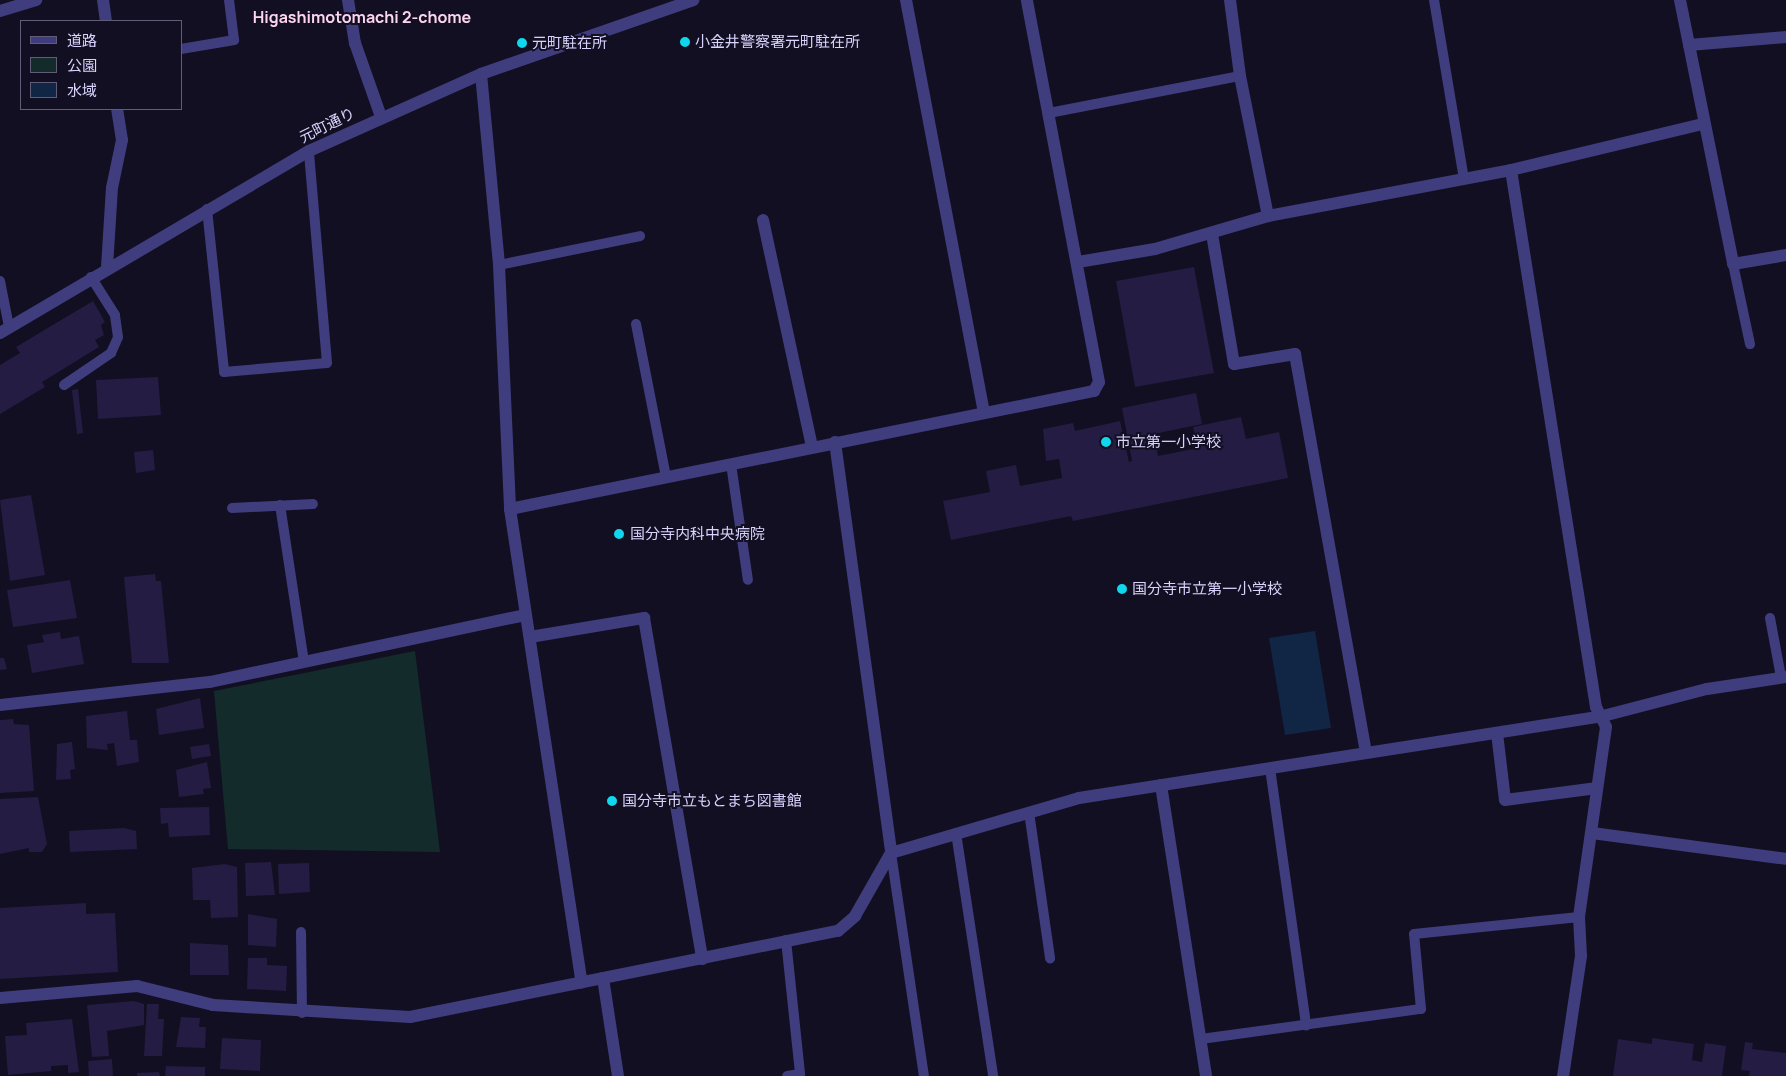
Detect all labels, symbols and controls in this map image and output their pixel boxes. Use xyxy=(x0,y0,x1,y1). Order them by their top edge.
district label: Higashimotomachi 2-chome xyxy=(253,7,471,27)
legend xyxy=(20,20,182,110)
text: 道路 xyxy=(67,30,97,51)
place label: 小金井警察署元町駐在所 xyxy=(695,33,860,51)
place label: 元町駐在所 xyxy=(532,34,607,52)
marker: 小金井警察署元町駐在所 xyxy=(679,36,691,48)
marker: 元町駐在所 xyxy=(516,37,528,49)
text: 公園 xyxy=(67,55,97,76)
text: 水域 xyxy=(67,80,97,101)
street label: 元町通り xyxy=(296,104,358,146)
place label: 市立第一小学校 xyxy=(1116,433,1221,451)
marker: 市立第一小学校 xyxy=(1100,436,1112,448)
place label: 国分寺内科中央病院 xyxy=(630,525,765,543)
marker: 国分寺内科中央病院 xyxy=(612,527,626,541)
place label: 国分寺市立第一小学校 xyxy=(1132,580,1282,598)
marker: 国分寺市立第一小学校 xyxy=(1116,583,1128,595)
place label: 国分寺市立もとまち図書館 xyxy=(622,792,802,810)
marker: 国分寺市立もとまち図書館 xyxy=(606,795,618,807)

